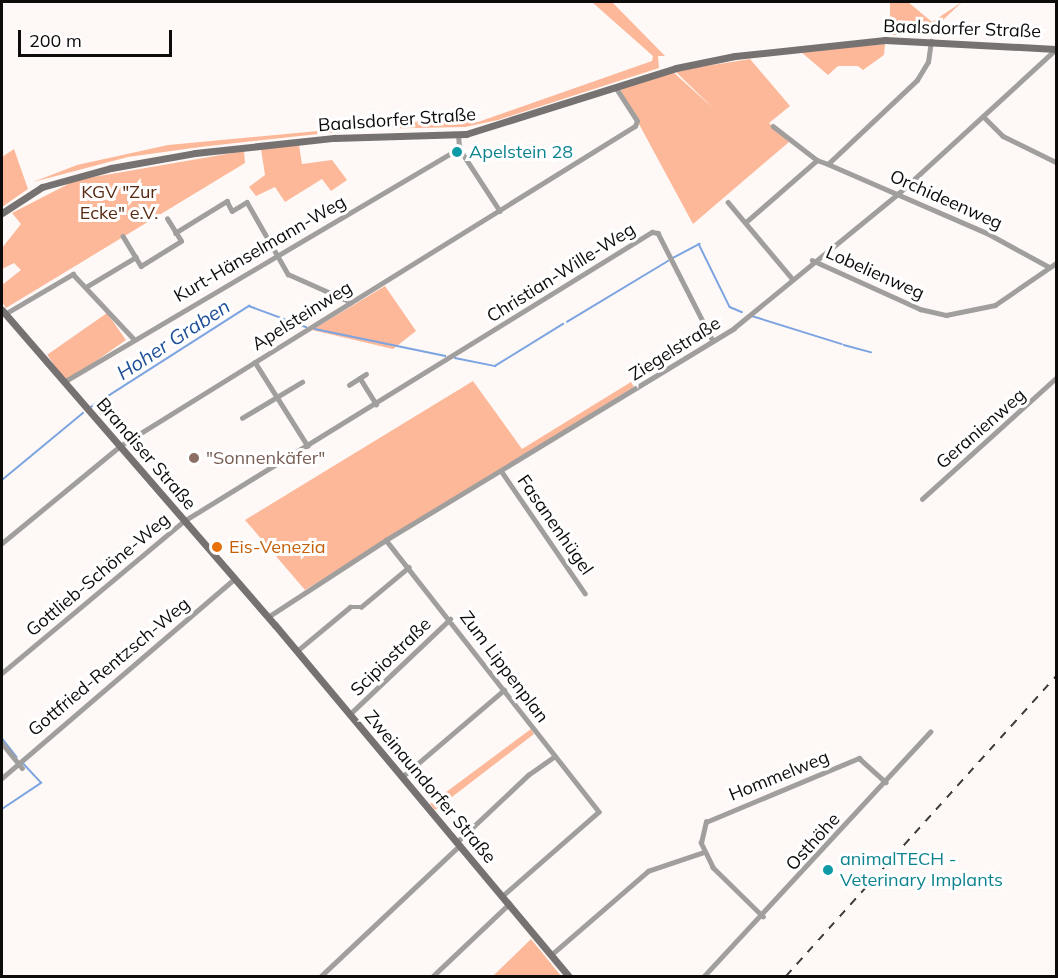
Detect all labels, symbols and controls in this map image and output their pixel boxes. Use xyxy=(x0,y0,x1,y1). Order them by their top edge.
street label: Baalsdorfer Straße xyxy=(883,15,1041,43)
scale bar xyxy=(21,18,176,56)
text: 200 m xyxy=(29,29,82,52)
street label: Baalsdorfer Straße xyxy=(317,104,477,136)
place label: Apelstein 28 xyxy=(469,141,573,163)
marker: Apelstein 28 xyxy=(450,145,464,159)
street label: Orchideenweg xyxy=(886,166,1006,234)
park label: KGV "Zur Ecke" e.V. xyxy=(80,182,158,224)
street label: Kurt-Hänselmann-Weg xyxy=(170,191,350,307)
street label: Christian-Wille-Weg xyxy=(483,219,639,327)
street label: Lobelienweg xyxy=(822,242,928,304)
street label: Apelsteinweg xyxy=(248,277,356,355)
water label: Hoher Graben xyxy=(112,293,234,385)
street label: Ziegelstraße xyxy=(625,312,725,386)
street label: Geranienweg xyxy=(932,384,1030,474)
street label: Brandiser Straße xyxy=(92,394,200,514)
place label: "Sonnenkäfer" xyxy=(206,447,325,469)
marker: "Sonnenkäfer" xyxy=(187,451,201,465)
street label: Fasanenhügel xyxy=(513,471,597,579)
street label: Gottlieb-Schöne-Weg xyxy=(22,509,174,641)
place label: Eis-Venezia xyxy=(229,536,326,558)
marker: Eis-Venezia xyxy=(210,540,224,554)
street label: Gottfried-Rentzsch-Weg xyxy=(24,593,194,741)
street label: Zum Lippenplan xyxy=(455,607,553,727)
street label: Scipiostraße xyxy=(346,613,436,701)
street label: Zweinaundorfer Straße xyxy=(360,706,500,868)
street label: Hommelweg xyxy=(726,746,832,806)
street label: Osthöhe xyxy=(781,809,845,875)
place label: animalTECH - Veterinary Implants xyxy=(840,849,1003,892)
marker: animalTECH - Veterinary Implants xyxy=(821,863,835,877)

